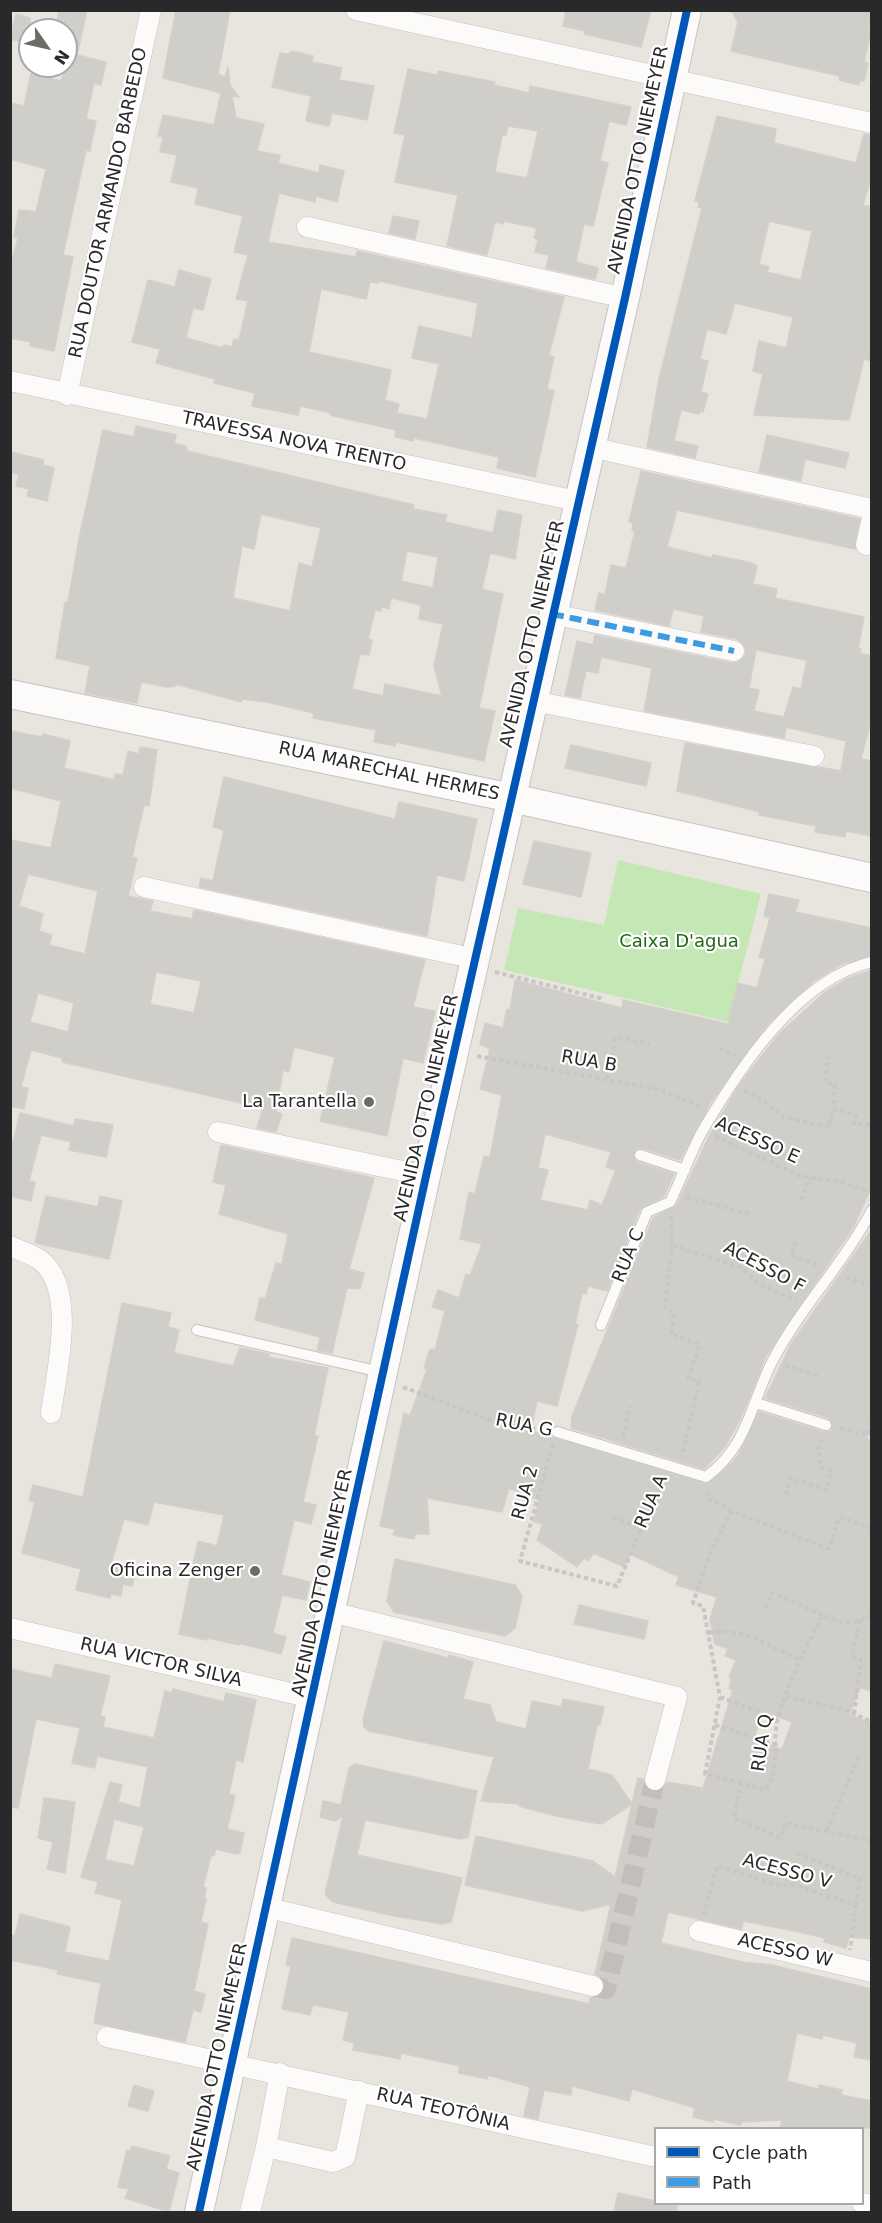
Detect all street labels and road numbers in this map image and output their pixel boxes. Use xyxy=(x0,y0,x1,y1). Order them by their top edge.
street label: AVENIDA OTTO NIEMEYER xyxy=(604,44,674,276)
street label: RUA DOUTOR ARMANDO BARBEDO xyxy=(65,46,153,360)
street label: TRAVESSA NOVA TRENTO xyxy=(180,408,408,476)
street label: AVENIDA OTTO NIEMEYER xyxy=(496,518,570,750)
street label: RUA MARECHAL HERMES xyxy=(277,738,501,806)
street label: AVENIDA OTTO NIEMEYER xyxy=(390,992,464,1224)
street label: RUA B xyxy=(560,1046,618,1078)
street label: ACESSO E xyxy=(711,1113,803,1169)
street label: RUA C xyxy=(608,1226,650,1286)
street label: ACESSO F xyxy=(720,1238,808,1298)
street label: RUA G xyxy=(494,1410,554,1442)
street label: RUA 2 xyxy=(508,1464,544,1522)
street label: AVENIDA OTTO NIEMEYER xyxy=(288,1467,358,1699)
street label: RUA A xyxy=(631,1472,673,1532)
street label: RUA VICTOR SILVA xyxy=(78,1634,244,1692)
street label: RUA Q xyxy=(748,1713,778,1773)
street label: ACESSO V xyxy=(740,1850,834,1894)
street label: ACESSO W xyxy=(736,1930,834,1972)
street label: AVENIDA OTTO NIEMEYER xyxy=(183,1941,253,2173)
street label: RUA TEOTÔNIA xyxy=(374,2084,512,2136)

